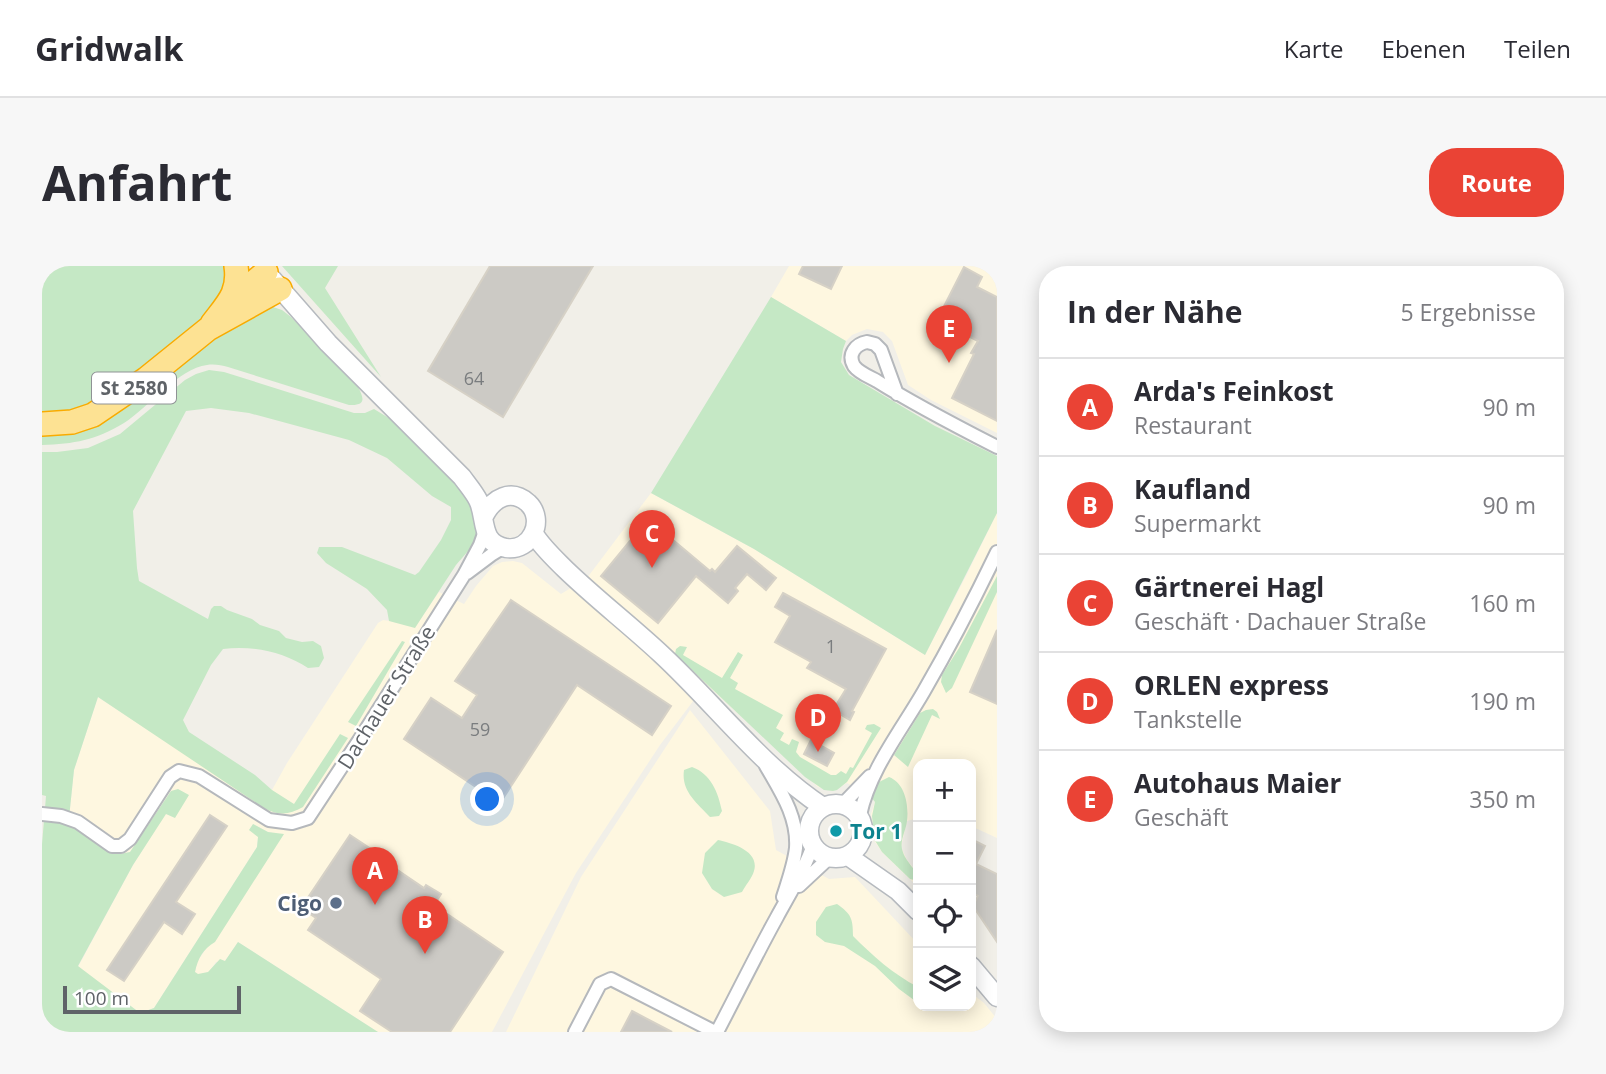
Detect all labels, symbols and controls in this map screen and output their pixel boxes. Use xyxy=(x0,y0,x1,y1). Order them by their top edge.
text: Gridwalk xyxy=(35,26,184,71)
text: Karte xyxy=(1284,32,1344,65)
text: Ebenen xyxy=(1382,32,1466,65)
text: Teilen xyxy=(1504,32,1571,65)
button: Route xyxy=(1429,148,1564,217)
text: Anfahrt xyxy=(42,149,232,215)
text: In der Nähe xyxy=(1067,291,1243,332)
text: 5 Ergebnisse xyxy=(1400,296,1536,328)
pin: E xyxy=(926,305,972,363)
house number: 64 xyxy=(464,366,484,390)
road number: St 2580 xyxy=(92,372,176,404)
text: Arda's Feinkost xyxy=(1134,373,1334,409)
text: A xyxy=(1082,391,1098,423)
text: 90 m xyxy=(1482,391,1536,423)
text: Restaurant xyxy=(1134,409,1252,441)
text: Kaufland xyxy=(1134,471,1251,507)
text: B xyxy=(1082,489,1098,521)
text: 90 m xyxy=(1482,489,1536,521)
text: Supermarkt xyxy=(1134,507,1261,539)
pin: C xyxy=(629,510,675,568)
text: Gärtnerei Hagl xyxy=(1134,569,1324,605)
text: C xyxy=(1083,587,1097,619)
text: 160 m xyxy=(1469,587,1536,619)
text: Geschäft · Dachauer Straße xyxy=(1134,605,1426,637)
street label: Dachauer Straße xyxy=(331,620,441,774)
house number: 1 xyxy=(826,634,836,658)
text: ORLEN express xyxy=(1134,667,1329,703)
text: D xyxy=(1081,685,1099,717)
text: 190 m xyxy=(1469,685,1536,717)
pin: D xyxy=(795,694,841,752)
text: Tankstelle xyxy=(1134,703,1242,735)
house number: 59 xyxy=(470,717,490,741)
map controls xyxy=(913,759,976,1011)
button: + xyxy=(913,759,976,822)
text: Autohaus Maier xyxy=(1134,765,1341,801)
your location xyxy=(470,782,504,816)
text: E xyxy=(1084,783,1096,815)
text: 350 m xyxy=(1469,783,1536,815)
text: Geschäft xyxy=(1134,801,1228,833)
place label: Tor 1 xyxy=(850,817,902,845)
button: − xyxy=(913,822,976,885)
marker: Tor 1 xyxy=(828,823,844,839)
pin: A xyxy=(352,847,398,905)
button: locate xyxy=(913,885,976,948)
place label: Cigo xyxy=(277,889,322,917)
marker: Cigo xyxy=(328,895,344,911)
pin: B xyxy=(402,896,448,954)
button: layers xyxy=(913,948,976,1011)
scale bar xyxy=(63,983,242,1015)
text: 100 m xyxy=(74,985,129,1011)

